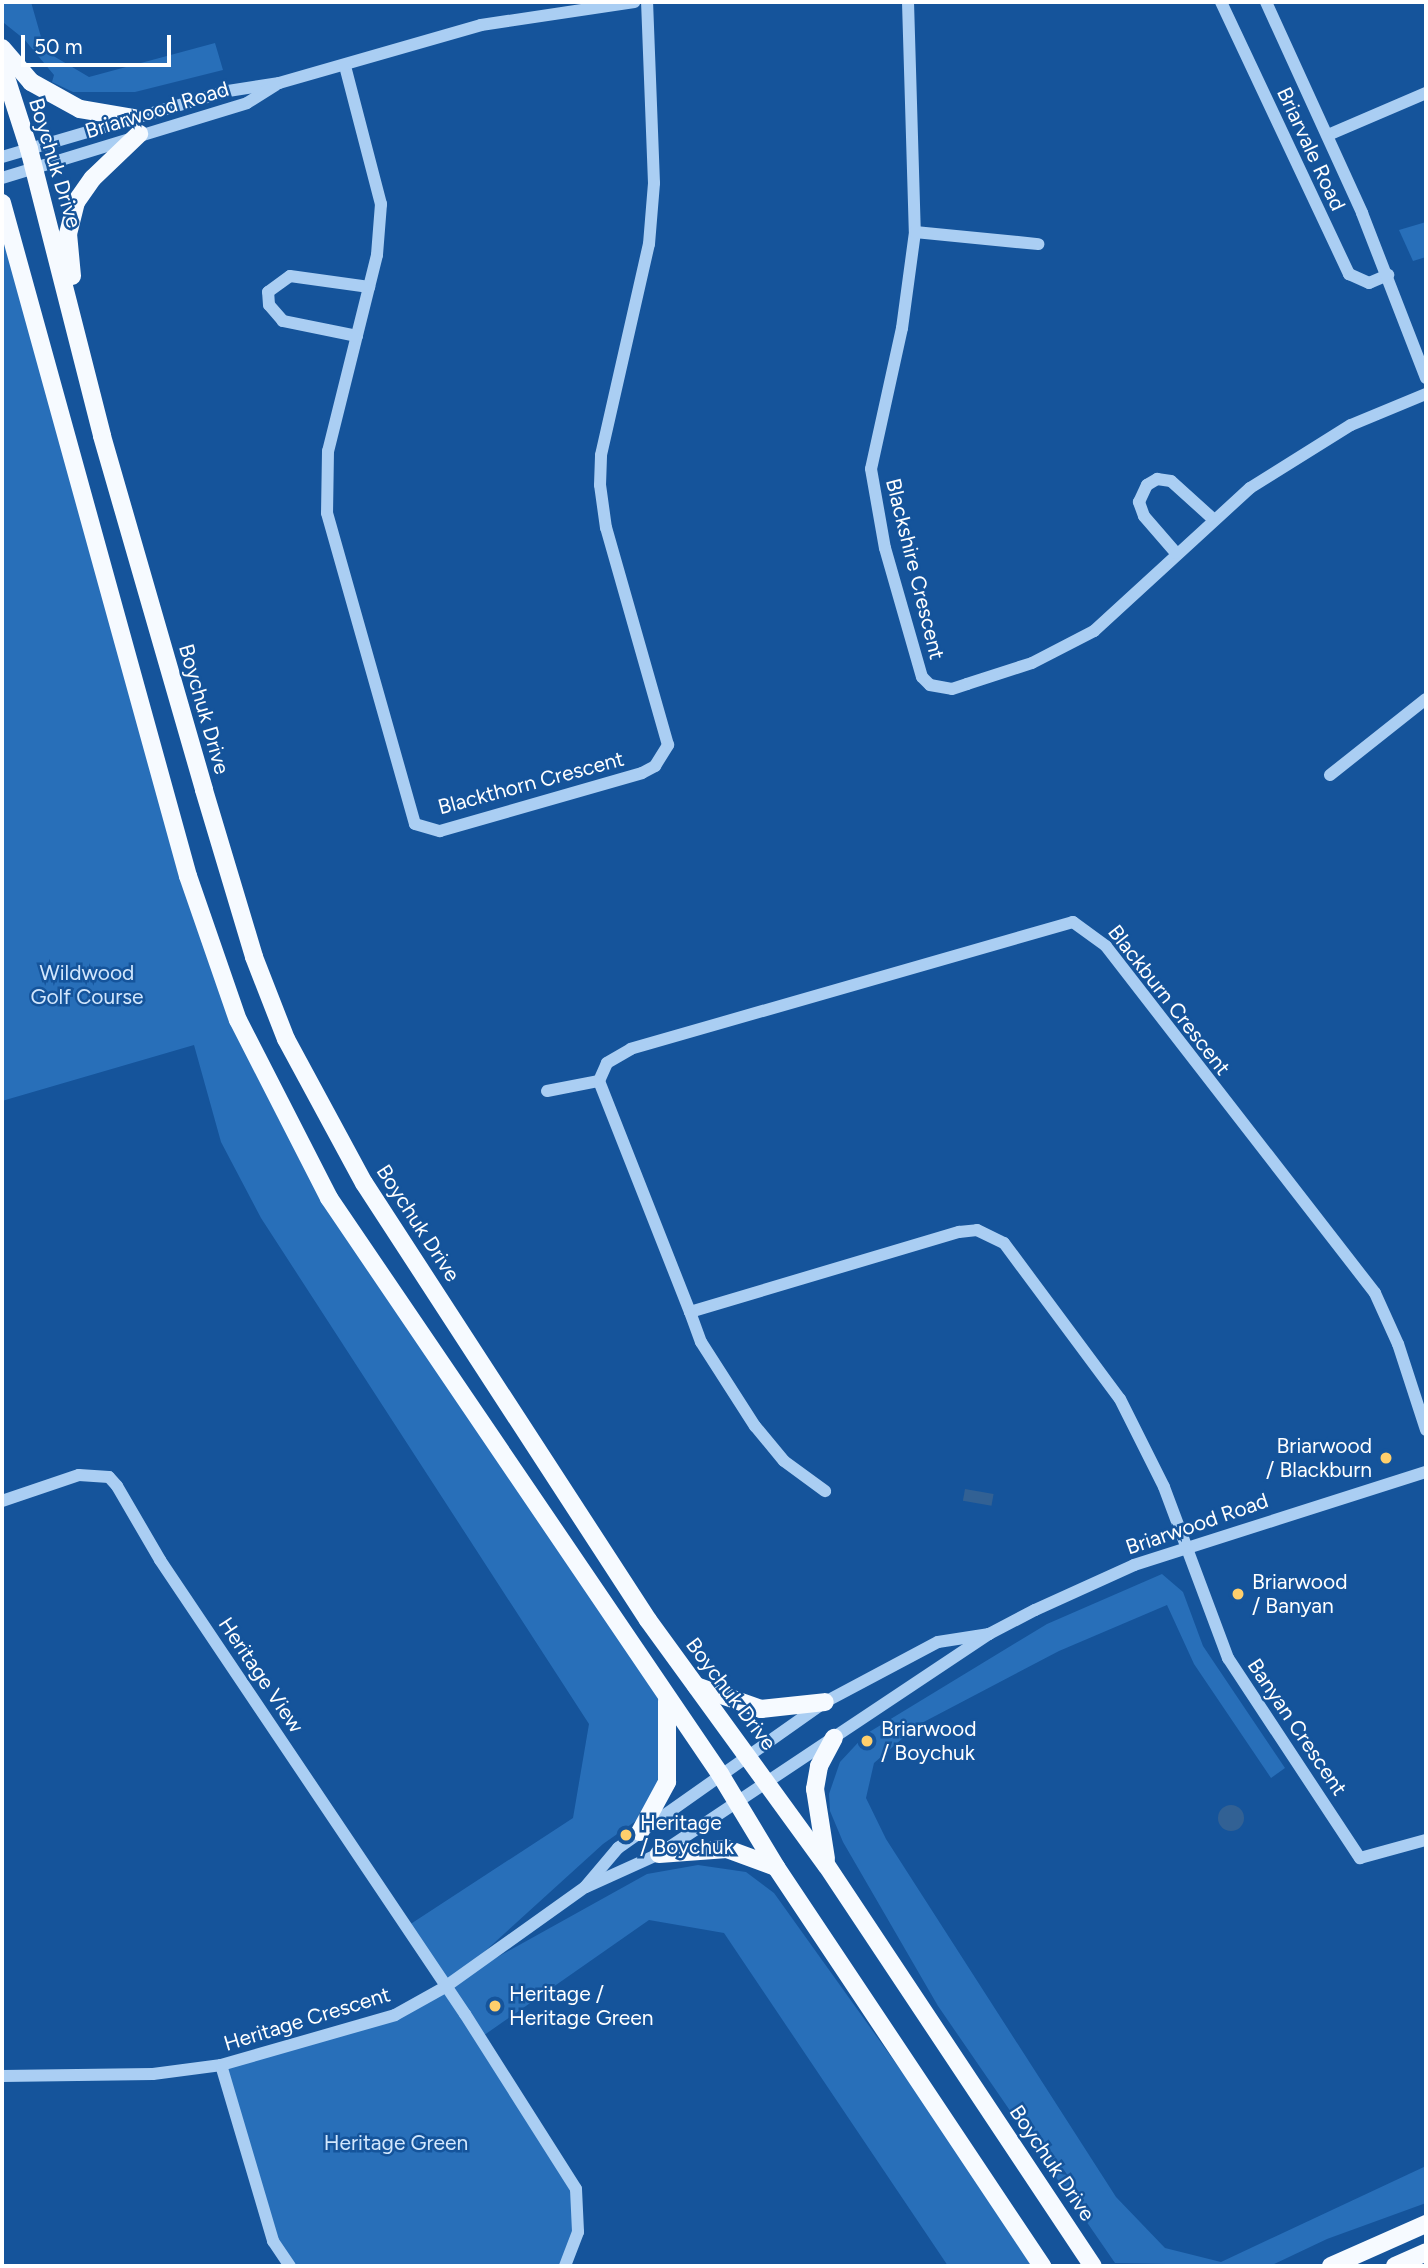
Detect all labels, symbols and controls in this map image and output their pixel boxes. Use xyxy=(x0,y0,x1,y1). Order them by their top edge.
scale bar xyxy=(24,21,175,65)
text: 50 m xyxy=(34,34,83,59)
street label: Briarwood Road xyxy=(82,76,232,144)
street label: Briarvale Road xyxy=(1271,83,1351,215)
street label: Boychuk Drive xyxy=(23,95,87,231)
street label: Blackshire Crescent xyxy=(880,476,950,662)
street label: Boychuk Drive xyxy=(173,641,235,777)
street label: Blackthorn Crescent xyxy=(435,746,627,820)
street label: Blackburn Crescent xyxy=(1103,920,1235,1080)
park label: Wildwood Golf Course xyxy=(30,960,144,1010)
street label: Boychuk Drive xyxy=(371,1160,465,1286)
place label: Briarwood / Blackburn xyxy=(1266,1433,1372,1483)
marker: Briarwood / Blackburn xyxy=(1378,1450,1394,1466)
street label: Briarwood Road xyxy=(1122,1488,1272,1560)
place label: Briarwood / Banyan xyxy=(1252,1569,1347,1619)
marker: Briarwood / Banyan xyxy=(1230,1586,1246,1602)
street label: Heritage View xyxy=(213,1612,309,1738)
street label: Boychuk Drive xyxy=(681,1633,781,1755)
street label: Banyan Crescent xyxy=(1242,1654,1352,1800)
place label: Briarwood / Boychuk xyxy=(881,1716,976,1766)
marker: Briarwood / Boychuk xyxy=(859,1733,875,1749)
place label: Heritage / Boychuk xyxy=(640,1810,734,1860)
marker: Heritage / Boychuk xyxy=(618,1827,634,1843)
place label: Heritage / Heritage Green xyxy=(509,1981,653,2031)
street label: Heritage Crescent xyxy=(221,1982,393,2056)
marker: Heritage / Heritage Green xyxy=(487,1998,503,2014)
street label: Boychuk Drive xyxy=(1004,2100,1100,2226)
park label: Heritage Green xyxy=(324,2130,468,2156)

